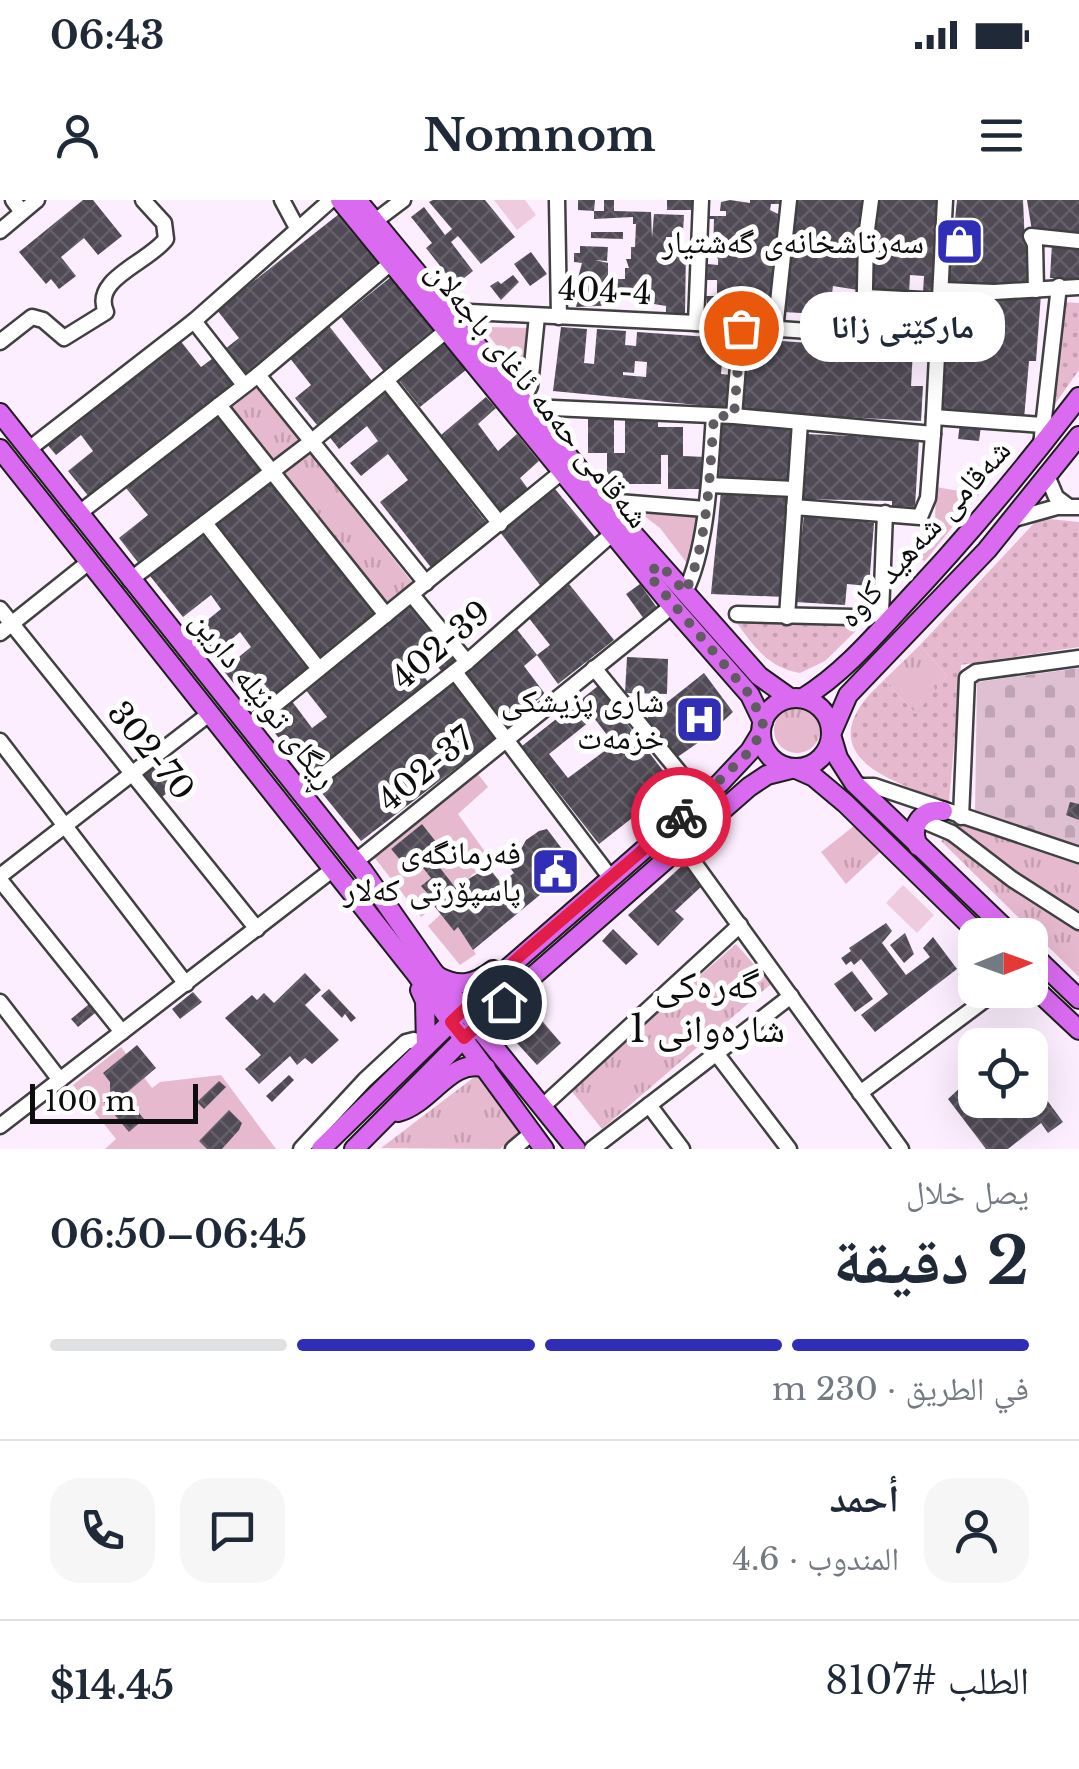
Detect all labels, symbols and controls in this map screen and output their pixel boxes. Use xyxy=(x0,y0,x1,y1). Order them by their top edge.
text: 06:43 xyxy=(50,12,165,59)
text: Nomnom xyxy=(423,107,656,163)
icon: person xyxy=(50,108,105,163)
icon: menu xyxy=(974,108,1029,163)
shop icon: سەرتاشخانەی گەشتیار xyxy=(933,216,985,268)
place label: سەرتاشخانەی گەشتیار xyxy=(661,222,924,262)
street label: شەقامی حەمە ئاغای باجەلان xyxy=(418,252,658,536)
street label: 404-4 xyxy=(557,269,653,313)
pin xyxy=(699,286,784,371)
callout: مارکێتی زانا xyxy=(801,293,1006,363)
icon: bag xyxy=(714,301,769,356)
text: مارکێتی زانا xyxy=(831,307,974,347)
street label: شەقامی شەهید کاوە xyxy=(829,430,1019,636)
street label: 402-39 xyxy=(384,592,498,698)
street label: ڕیگای تونێلە دارین xyxy=(178,602,346,799)
place label: شاری پزیشکی خزمەت xyxy=(501,681,664,758)
street label: 302-70 xyxy=(99,693,203,809)
hospital icon: شاری پزیشکی خزمەت xyxy=(673,693,725,745)
street label: 402-37 xyxy=(370,718,483,820)
courier xyxy=(631,767,731,867)
icon: bike xyxy=(654,790,709,845)
place label: فەرمانگەی پاسپۆرتی کەلار xyxy=(342,833,521,910)
public building icon: فەرمانگەی پاسپۆرتی کەلار xyxy=(530,845,582,897)
north arrow xyxy=(958,918,1048,1008)
map controls xyxy=(958,918,1048,1118)
pin xyxy=(462,960,547,1045)
district label: گەرەکی شارەوانی 1 xyxy=(629,961,785,1052)
icon: home xyxy=(477,975,532,1030)
button: locate xyxy=(958,1028,1048,1118)
scale bar xyxy=(30,1079,198,1124)
text: 100 m xyxy=(45,1084,136,1119)
text: يصل خلال xyxy=(906,1173,1029,1213)
text: 06:45–06:50 xyxy=(50,1211,307,1258)
text: 2 دقيقة xyxy=(833,1221,1029,1302)
text: في الطريق · 230 m xyxy=(772,1369,1029,1409)
text: أحمد xyxy=(829,1475,899,1522)
button: phone xyxy=(50,1478,155,1583)
button: chat xyxy=(180,1478,285,1583)
button: person xyxy=(924,1478,1029,1583)
text: المندوب · 4.6 xyxy=(732,1539,899,1579)
text: الطلب #8107 xyxy=(825,1657,1029,1704)
text: $14.45 xyxy=(50,1662,174,1709)

